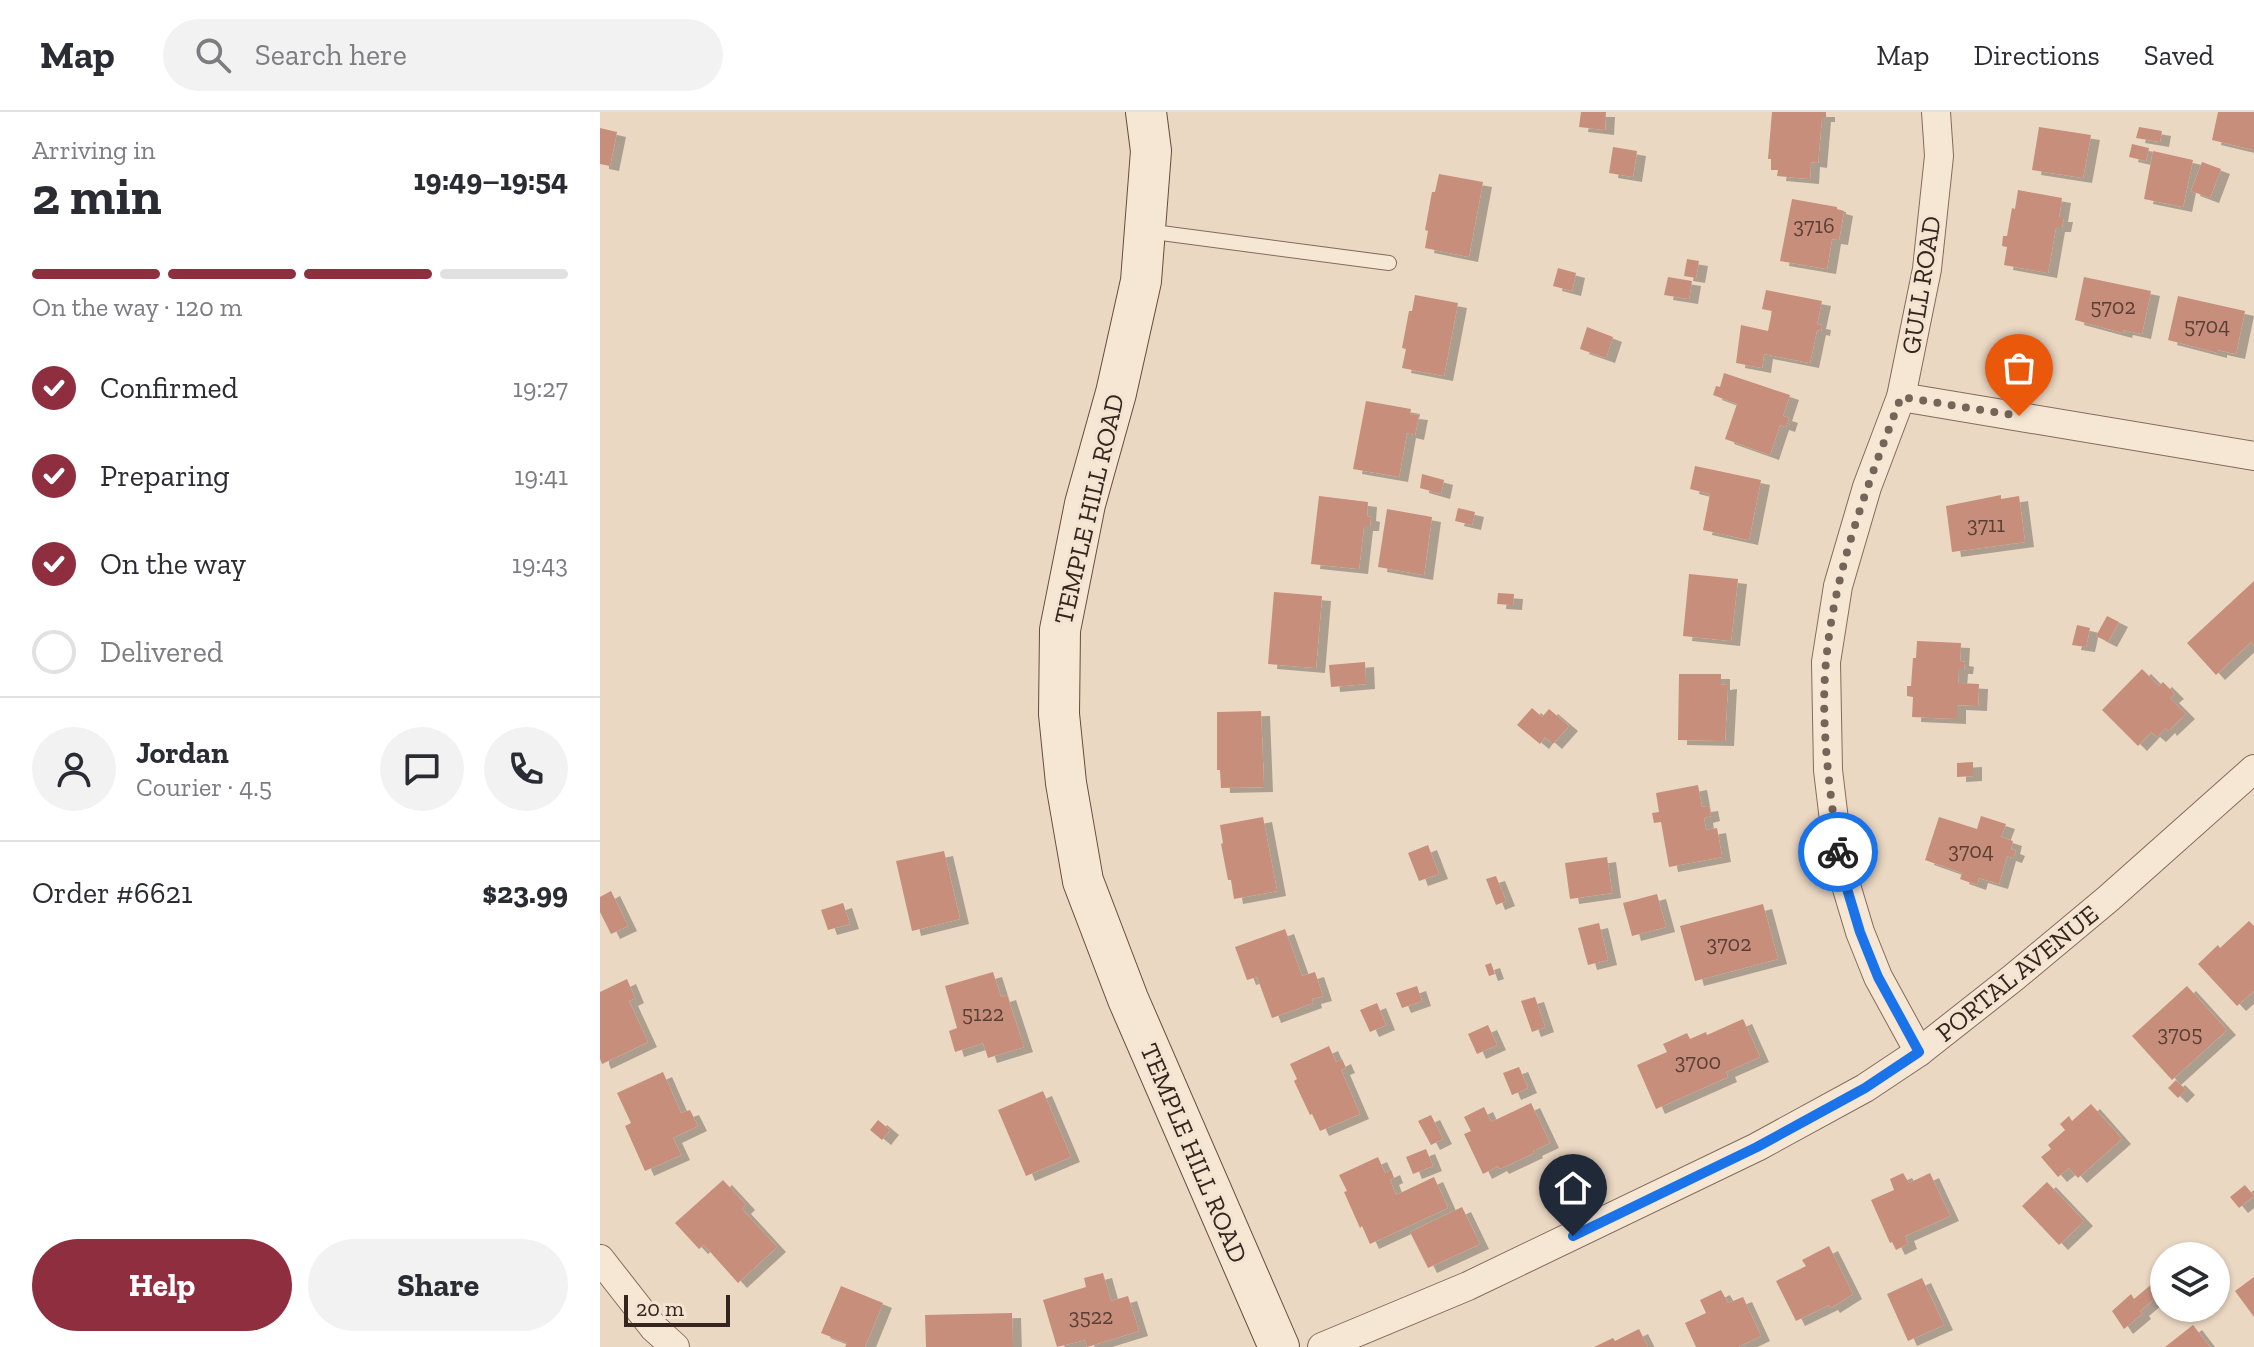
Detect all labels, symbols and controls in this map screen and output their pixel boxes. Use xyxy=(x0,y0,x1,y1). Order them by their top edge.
search box xyxy=(163,19,723,91)
text: Map xyxy=(40,32,115,78)
icon: search xyxy=(191,33,235,77)
text: Search here xyxy=(255,37,407,73)
text: Map xyxy=(1876,39,1929,72)
text: Directions xyxy=(1973,39,2100,72)
text: Saved xyxy=(2144,39,2214,72)
text: Arriving in xyxy=(32,134,155,166)
text: 19:49–19:54 xyxy=(414,162,568,198)
text: 2 min xyxy=(32,165,162,227)
house number: 3716 xyxy=(1793,212,1835,239)
street label: GULL ROAD xyxy=(1894,214,1948,356)
text: On the way · 120 m xyxy=(32,291,242,323)
house number: 5702 xyxy=(2090,293,2136,320)
house number: 5704 xyxy=(2184,312,2230,339)
pin xyxy=(1985,334,2053,416)
icon: bag xyxy=(1997,346,2041,390)
icon: check xyxy=(32,366,76,410)
text: Confirmed xyxy=(100,370,238,406)
text: 19:27 xyxy=(513,372,568,404)
street label: TEMPLE HILL ROAD xyxy=(1047,391,1131,627)
icon: check xyxy=(32,454,76,498)
text: Preparing xyxy=(100,458,230,494)
text: 19:41 xyxy=(514,460,568,492)
house number: 3711 xyxy=(1967,511,2006,538)
icon: check xyxy=(32,542,76,586)
text: On the way xyxy=(100,546,246,582)
text: 19:43 xyxy=(512,548,568,580)
text: Delivered xyxy=(100,634,223,670)
button: person xyxy=(32,727,116,811)
button: chat xyxy=(380,727,464,811)
button: phone xyxy=(484,727,568,811)
text: Jordan xyxy=(136,735,229,771)
text: Courier · 4.5 xyxy=(136,771,272,803)
courier xyxy=(1798,812,1878,892)
icon: bike xyxy=(1816,830,1860,874)
house number: 3704 xyxy=(1948,837,1994,864)
text: Order #6621 xyxy=(32,875,193,911)
text: $23.99 xyxy=(482,875,568,911)
street label: PORTAL AVENUE xyxy=(1929,898,2105,1048)
house number: 3702 xyxy=(1706,930,1752,957)
house number: 5122 xyxy=(962,1000,1004,1027)
house number: 3705 xyxy=(2157,1020,2203,1047)
street label: TEMPLE HILL ROAD xyxy=(1133,1038,1255,1268)
house number: 3700 xyxy=(1675,1048,1721,1075)
pin xyxy=(1539,1154,1607,1236)
icon: home xyxy=(1551,1166,1595,1210)
button: Help xyxy=(32,1239,292,1331)
button: Share xyxy=(308,1239,568,1331)
map controls xyxy=(2150,1242,2230,1322)
button: layers xyxy=(2150,1242,2230,1322)
scale bar xyxy=(624,1291,730,1327)
text: 20 m xyxy=(636,1295,684,1322)
house number: 3522 xyxy=(1069,1303,1113,1330)

